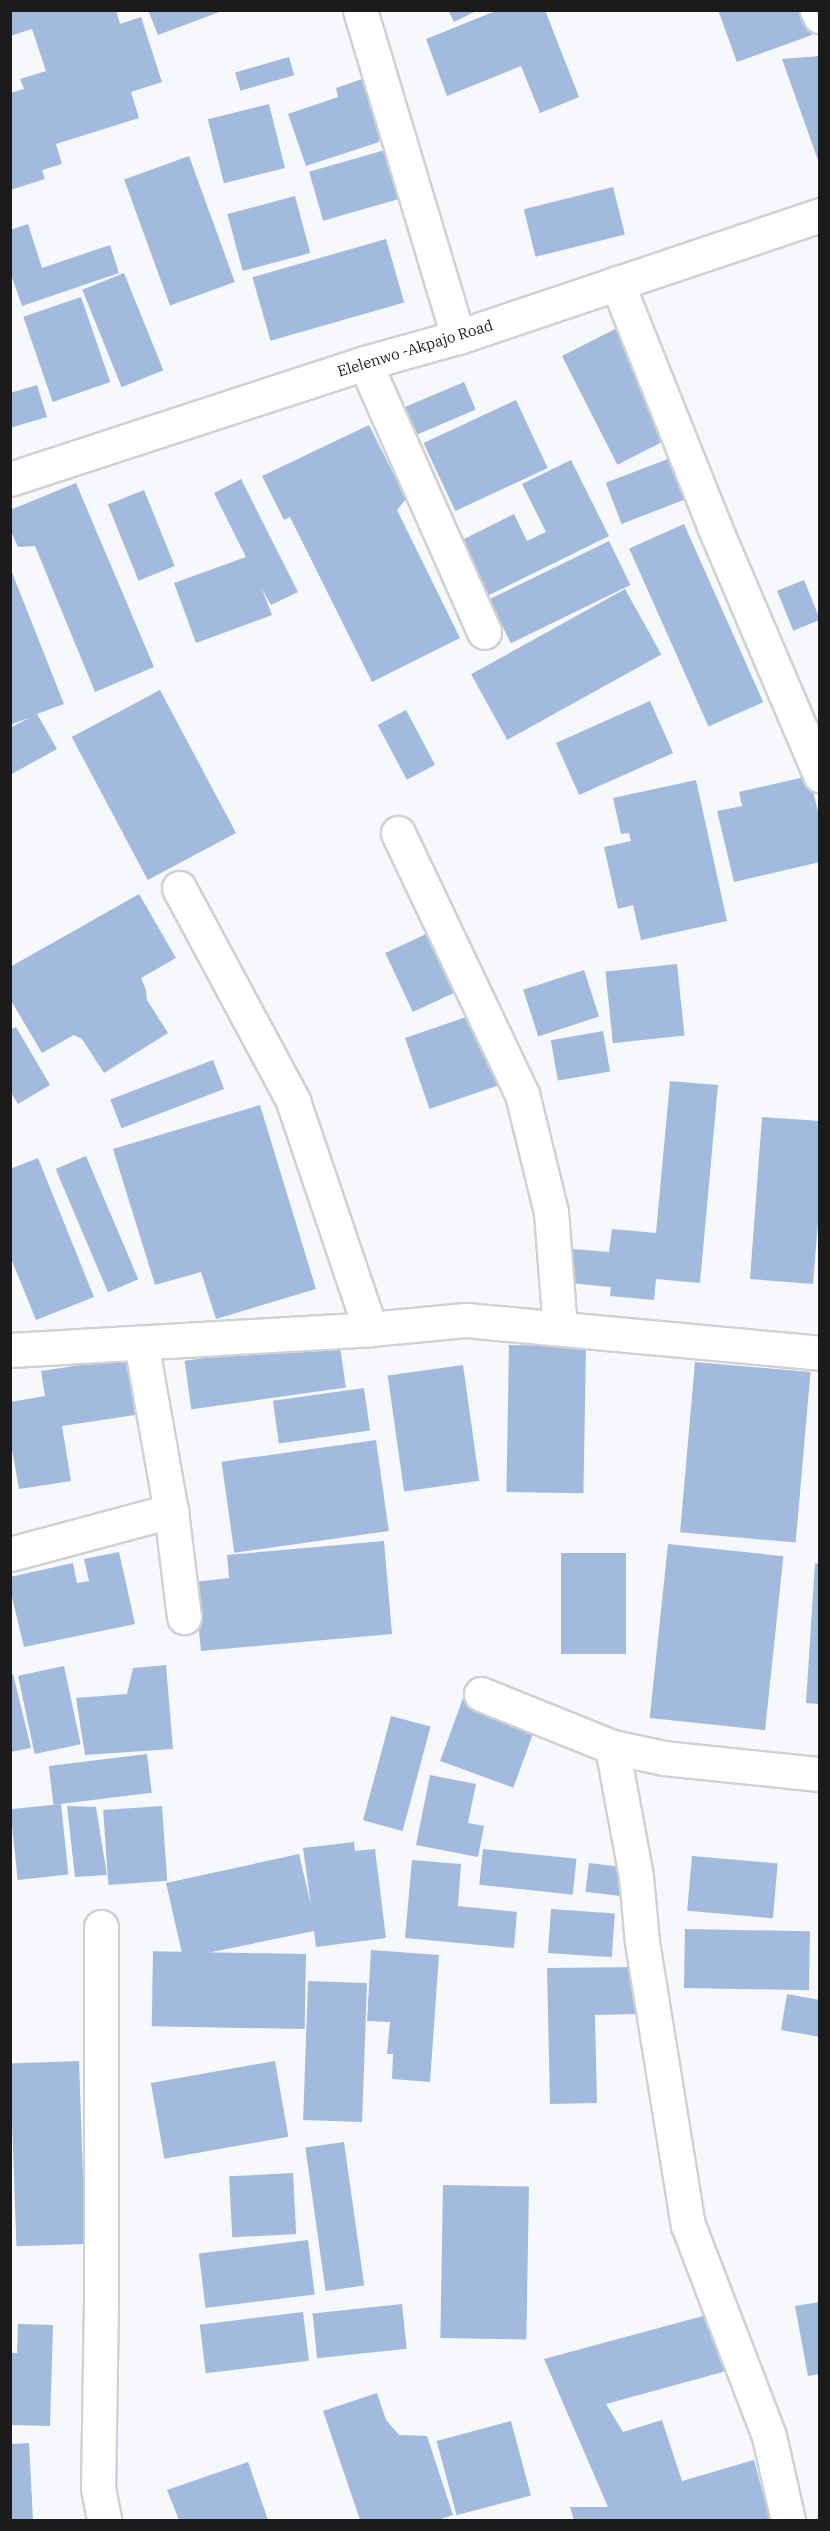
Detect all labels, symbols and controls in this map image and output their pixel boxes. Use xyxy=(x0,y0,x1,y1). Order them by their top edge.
street label: Elelenwo -Akpajo Road xyxy=(335,316,495,380)

